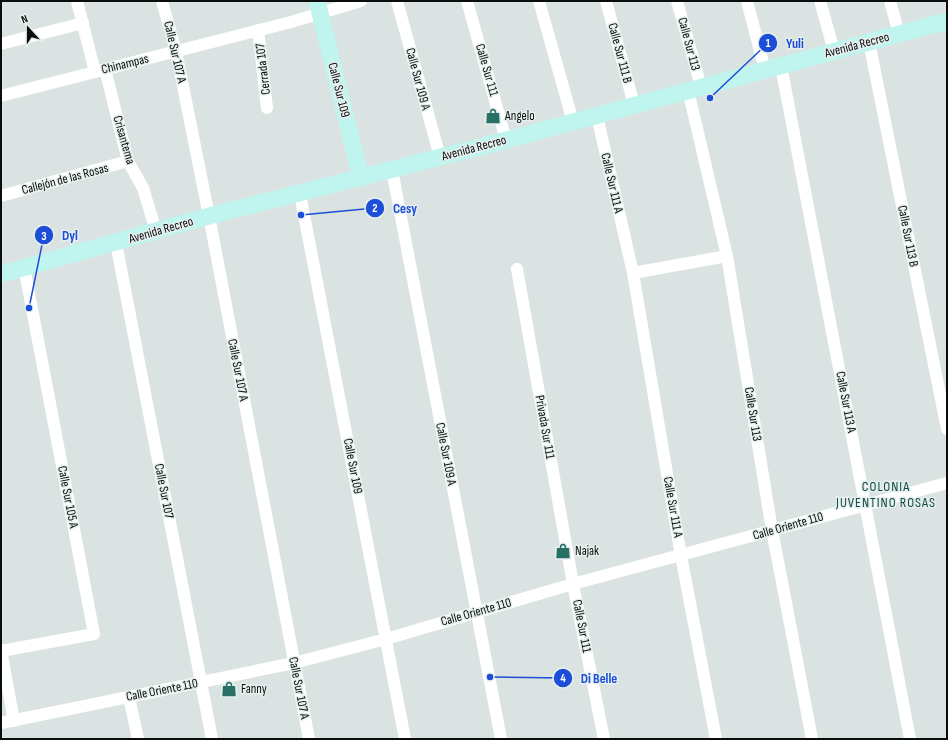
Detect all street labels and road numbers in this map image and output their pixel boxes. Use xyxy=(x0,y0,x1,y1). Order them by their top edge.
street label: Calle Sur 113 xyxy=(674,16,704,72)
street label: Calle Sur 107 A xyxy=(160,19,190,85)
street label: Calle Sur 111 B xyxy=(604,21,636,85)
street label: Avenida Recreo xyxy=(822,29,891,62)
street label: Cerrada 107 xyxy=(252,42,274,96)
street label: Calle Sur 111 xyxy=(472,42,502,98)
street label: Calle Sur 109 A xyxy=(402,46,434,112)
street label: Chinampas xyxy=(100,50,151,78)
street label: Calle Sur 109 xyxy=(324,61,354,119)
street label: Crisantema xyxy=(109,114,139,166)
street label: Avenida Recreo xyxy=(439,132,508,165)
street label: Calle Sur 111 A xyxy=(597,151,627,215)
street label: Callejón de las Rosas xyxy=(20,160,110,198)
street label: Calle Sur 113 B xyxy=(894,204,922,268)
street label: Avenida Recreo xyxy=(126,213,195,247)
street label: Calle Sur 107 A xyxy=(224,337,252,403)
street label: Calle Sur 113 A xyxy=(832,370,860,434)
street label: Calle Sur 113 xyxy=(741,386,765,442)
street label: Privada Sur 111 xyxy=(532,394,559,461)
street label: Calle Sur 109 A xyxy=(432,421,460,487)
street label: Calle Sur 109 xyxy=(340,437,366,495)
street label: Calle Sur 107 xyxy=(151,462,177,521)
street label: Calle Sur 105 A xyxy=(54,464,82,530)
street label: Calle Sur 111 A xyxy=(660,475,686,539)
street label: Calle Oriente 110 xyxy=(751,508,825,544)
street label: Calle Oriente 110 xyxy=(439,594,513,630)
street label: Calle Sur 111 xyxy=(569,598,595,654)
street label: Calle Sur 107 A xyxy=(285,655,313,721)
street label: Calle Oriente 110 xyxy=(125,675,199,705)

